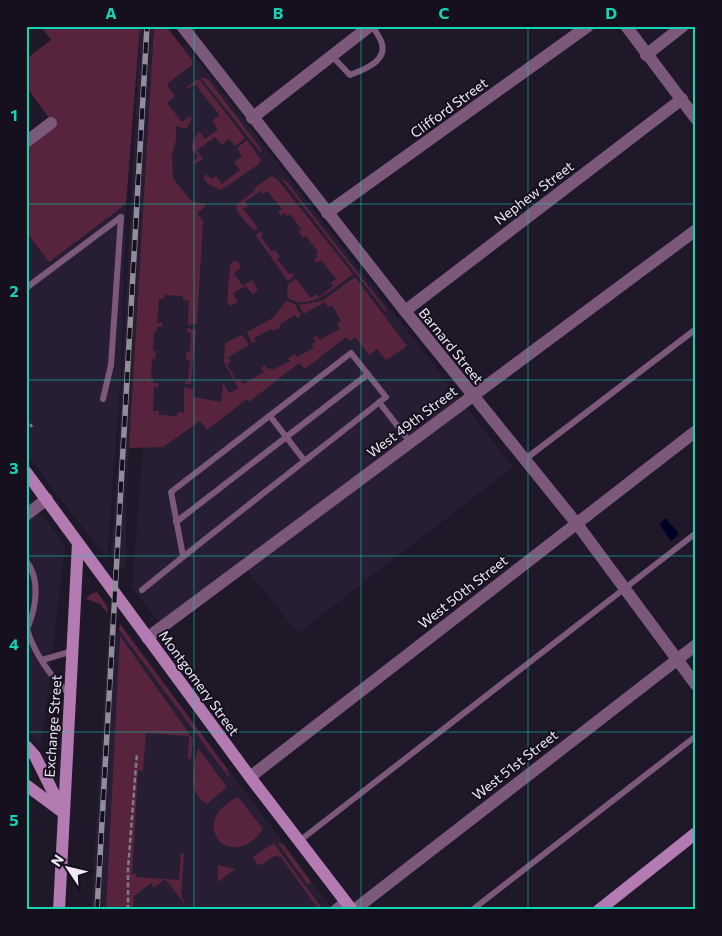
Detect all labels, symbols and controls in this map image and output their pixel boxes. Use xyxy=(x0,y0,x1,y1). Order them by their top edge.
text: A xyxy=(105,3,117,22)
text: B xyxy=(273,3,284,22)
text: C xyxy=(439,3,450,22)
text: D xyxy=(605,3,617,22)
street label: Clifford Street xyxy=(407,74,491,141)
text: 1 xyxy=(10,105,18,124)
street label: Nephew Street xyxy=(491,157,577,228)
text: 2 xyxy=(9,281,19,300)
street label: Barnard Street xyxy=(416,304,487,387)
street label: West 49th Street xyxy=(363,382,460,461)
text: 3 xyxy=(9,458,19,477)
street label: West 50th Street xyxy=(415,551,511,632)
street label: Montgomery Street xyxy=(155,627,243,739)
text: 4 xyxy=(9,634,19,653)
street label: Exchange Street xyxy=(40,674,65,778)
street label: West 51st Street xyxy=(469,726,561,803)
text: 5 xyxy=(9,810,19,829)
north arrow xyxy=(42,844,92,894)
text: N xyxy=(47,851,67,869)

